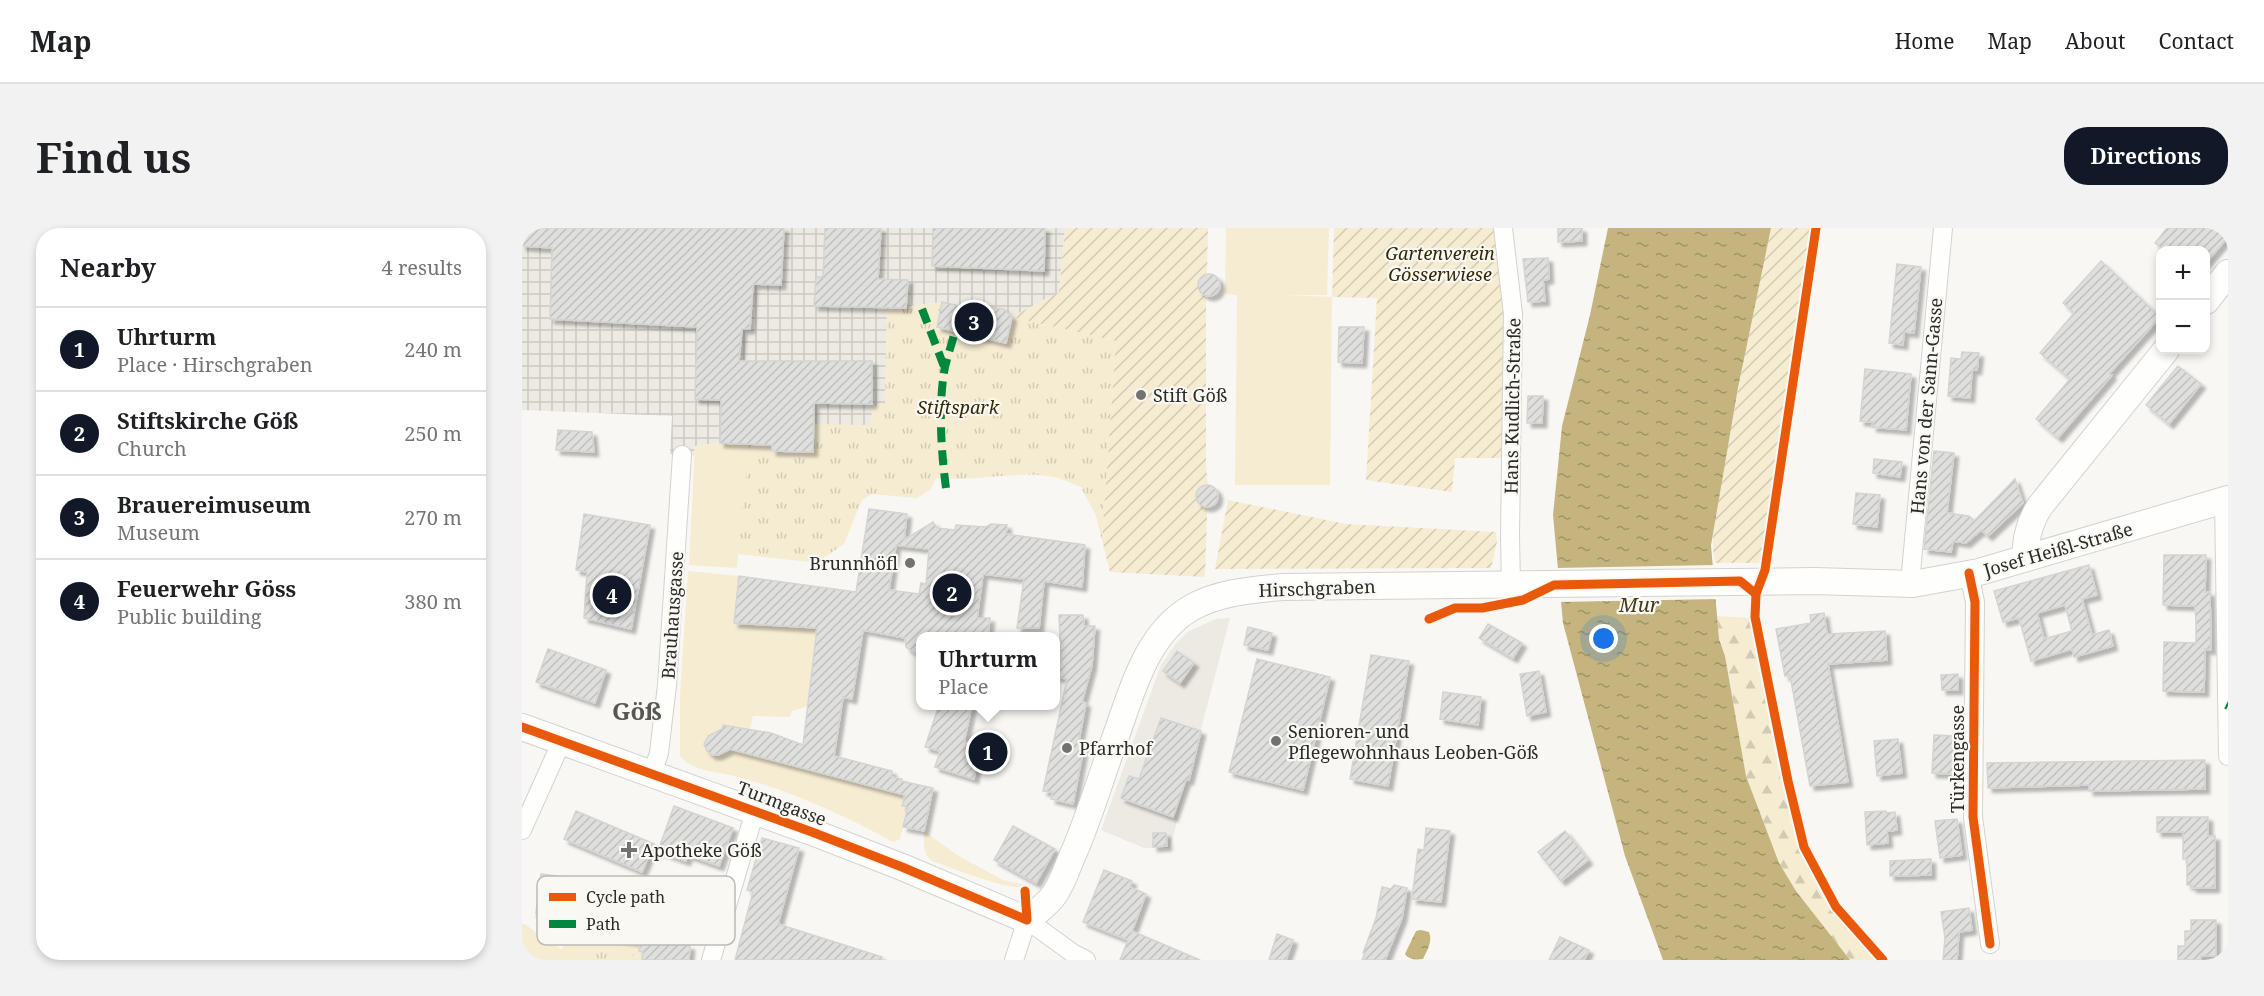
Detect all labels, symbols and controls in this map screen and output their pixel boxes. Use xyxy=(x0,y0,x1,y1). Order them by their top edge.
text: Map xyxy=(30,22,92,60)
text: Home xyxy=(1895,27,1955,55)
text: Map xyxy=(1988,27,2032,55)
text: About xyxy=(2065,27,2126,55)
text: Contact xyxy=(2159,27,2234,55)
button: Directions xyxy=(2064,127,2228,185)
text: Find us xyxy=(36,128,191,185)
park label: Gartenverein Gösserwiese xyxy=(1385,241,1495,286)
map controls xyxy=(2156,246,2210,354)
button: + xyxy=(2156,246,2210,300)
text: Nearby xyxy=(60,249,156,285)
text: 4 results xyxy=(382,254,462,281)
street label: Hans von der Sann-Gasse xyxy=(1905,297,1947,515)
pin: 3 xyxy=(954,300,994,344)
button: − xyxy=(2156,300,2210,354)
street label: Hans Kudlich-Straße xyxy=(1498,318,1526,494)
text: Uhrturm xyxy=(117,321,216,351)
text: 1 xyxy=(74,336,85,363)
text: 240 m xyxy=(404,336,462,363)
text: Place · Hirschgraben xyxy=(117,351,313,378)
place label: Stift Göß xyxy=(1153,383,1227,407)
marker: Stift Göß xyxy=(1134,388,1148,402)
park label: Stiftspark xyxy=(917,395,1000,419)
text: Stiftskirche Göß xyxy=(117,405,299,435)
text: 2 xyxy=(74,420,85,447)
text: 250 m xyxy=(404,420,462,447)
text: Church xyxy=(117,435,187,462)
text: Brauereimuseum xyxy=(117,489,311,519)
text: 3 xyxy=(74,504,85,531)
text: 270 m xyxy=(404,504,462,531)
street label: Josef Heißl-Straße xyxy=(1980,516,2135,582)
text: Museum xyxy=(117,519,200,546)
street label: Brauhausgasse xyxy=(656,550,688,680)
place label: Brunnhöfl xyxy=(809,551,898,575)
marker: Brunnhöfl xyxy=(903,556,917,570)
pin: 2 xyxy=(932,570,972,616)
pin: 4 xyxy=(592,572,632,617)
text: Feuerwehr Göss xyxy=(117,573,296,603)
street label: Hirschgraben xyxy=(1258,574,1376,602)
text: 4 xyxy=(74,588,85,615)
text: 380 m xyxy=(404,588,462,615)
water label: Mur xyxy=(1618,591,1660,618)
text: Public building xyxy=(117,603,262,630)
your location xyxy=(1589,624,1618,653)
popup xyxy=(916,632,1060,710)
text: Uhrturm xyxy=(938,643,1038,673)
text: Place xyxy=(938,673,988,700)
district label: Göß xyxy=(612,694,662,727)
street label: Türkengasse xyxy=(1945,705,1969,813)
place label: Senioren- und Pflegewohnhaus Leoben-Göß xyxy=(1288,719,1538,764)
pin: 1 xyxy=(968,730,1008,774)
marker: Senioren- und Pflegewohnhaus Leoben-Göß xyxy=(1269,734,1283,748)
place label: Pfarrhof xyxy=(1079,736,1153,760)
marker: Pfarrhof xyxy=(1060,741,1074,755)
street label: Turmgasse xyxy=(734,775,830,831)
place label: Apotheke Göß xyxy=(641,838,762,862)
marker: Apotheke Göß xyxy=(622,843,636,857)
legend xyxy=(537,876,735,945)
text: Cycle path xyxy=(586,886,665,908)
text: Path xyxy=(586,913,620,935)

